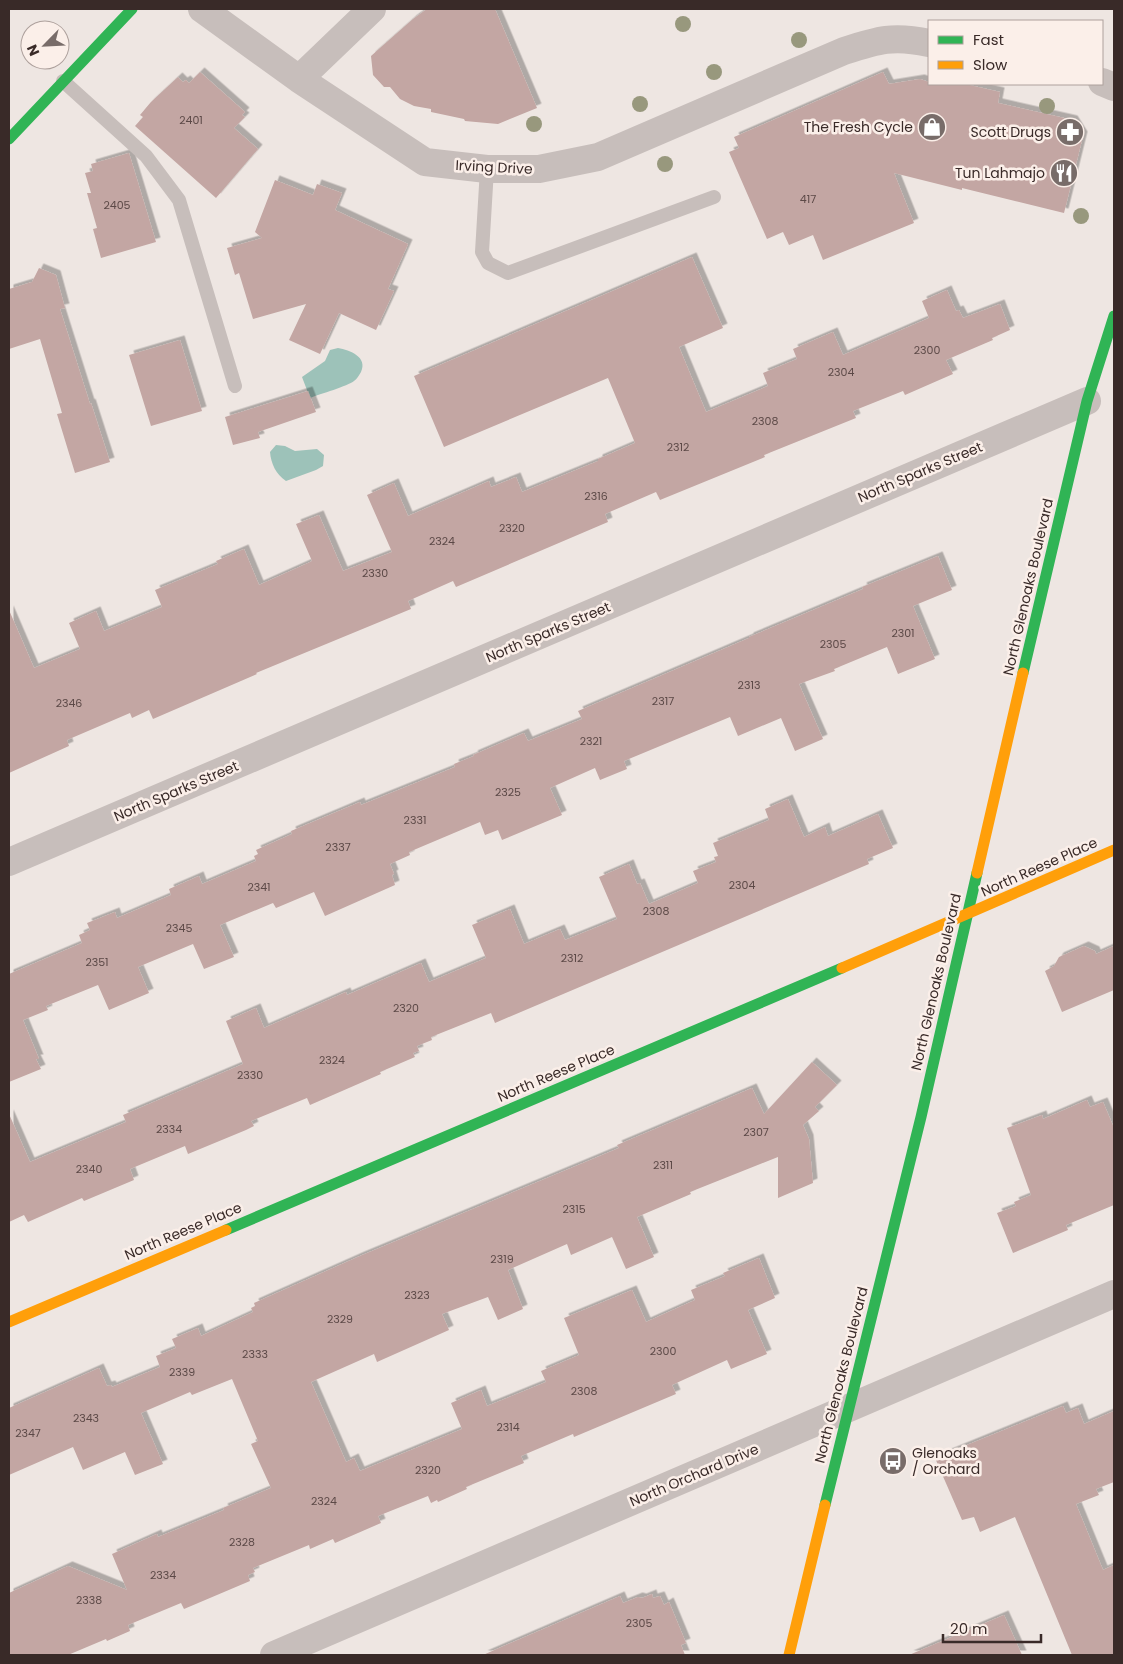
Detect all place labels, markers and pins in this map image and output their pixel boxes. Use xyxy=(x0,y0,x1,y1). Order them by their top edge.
shop icon: The Fresh Cycle xyxy=(917,112,947,142)
place label: The Fresh Cycle xyxy=(804,117,913,137)
pharmacy icon: Scott Drugs xyxy=(1055,117,1085,147)
place label: Scott Drugs xyxy=(971,122,1051,142)
restaurant icon: Tun Lahmajo xyxy=(1049,158,1079,188)
place label: Tun Lahmajo xyxy=(955,163,1045,183)
place label: Glenoaks / Orchard xyxy=(912,1443,980,1479)
bus stop icon: Glenoaks / Orchard xyxy=(878,1446,908,1476)

